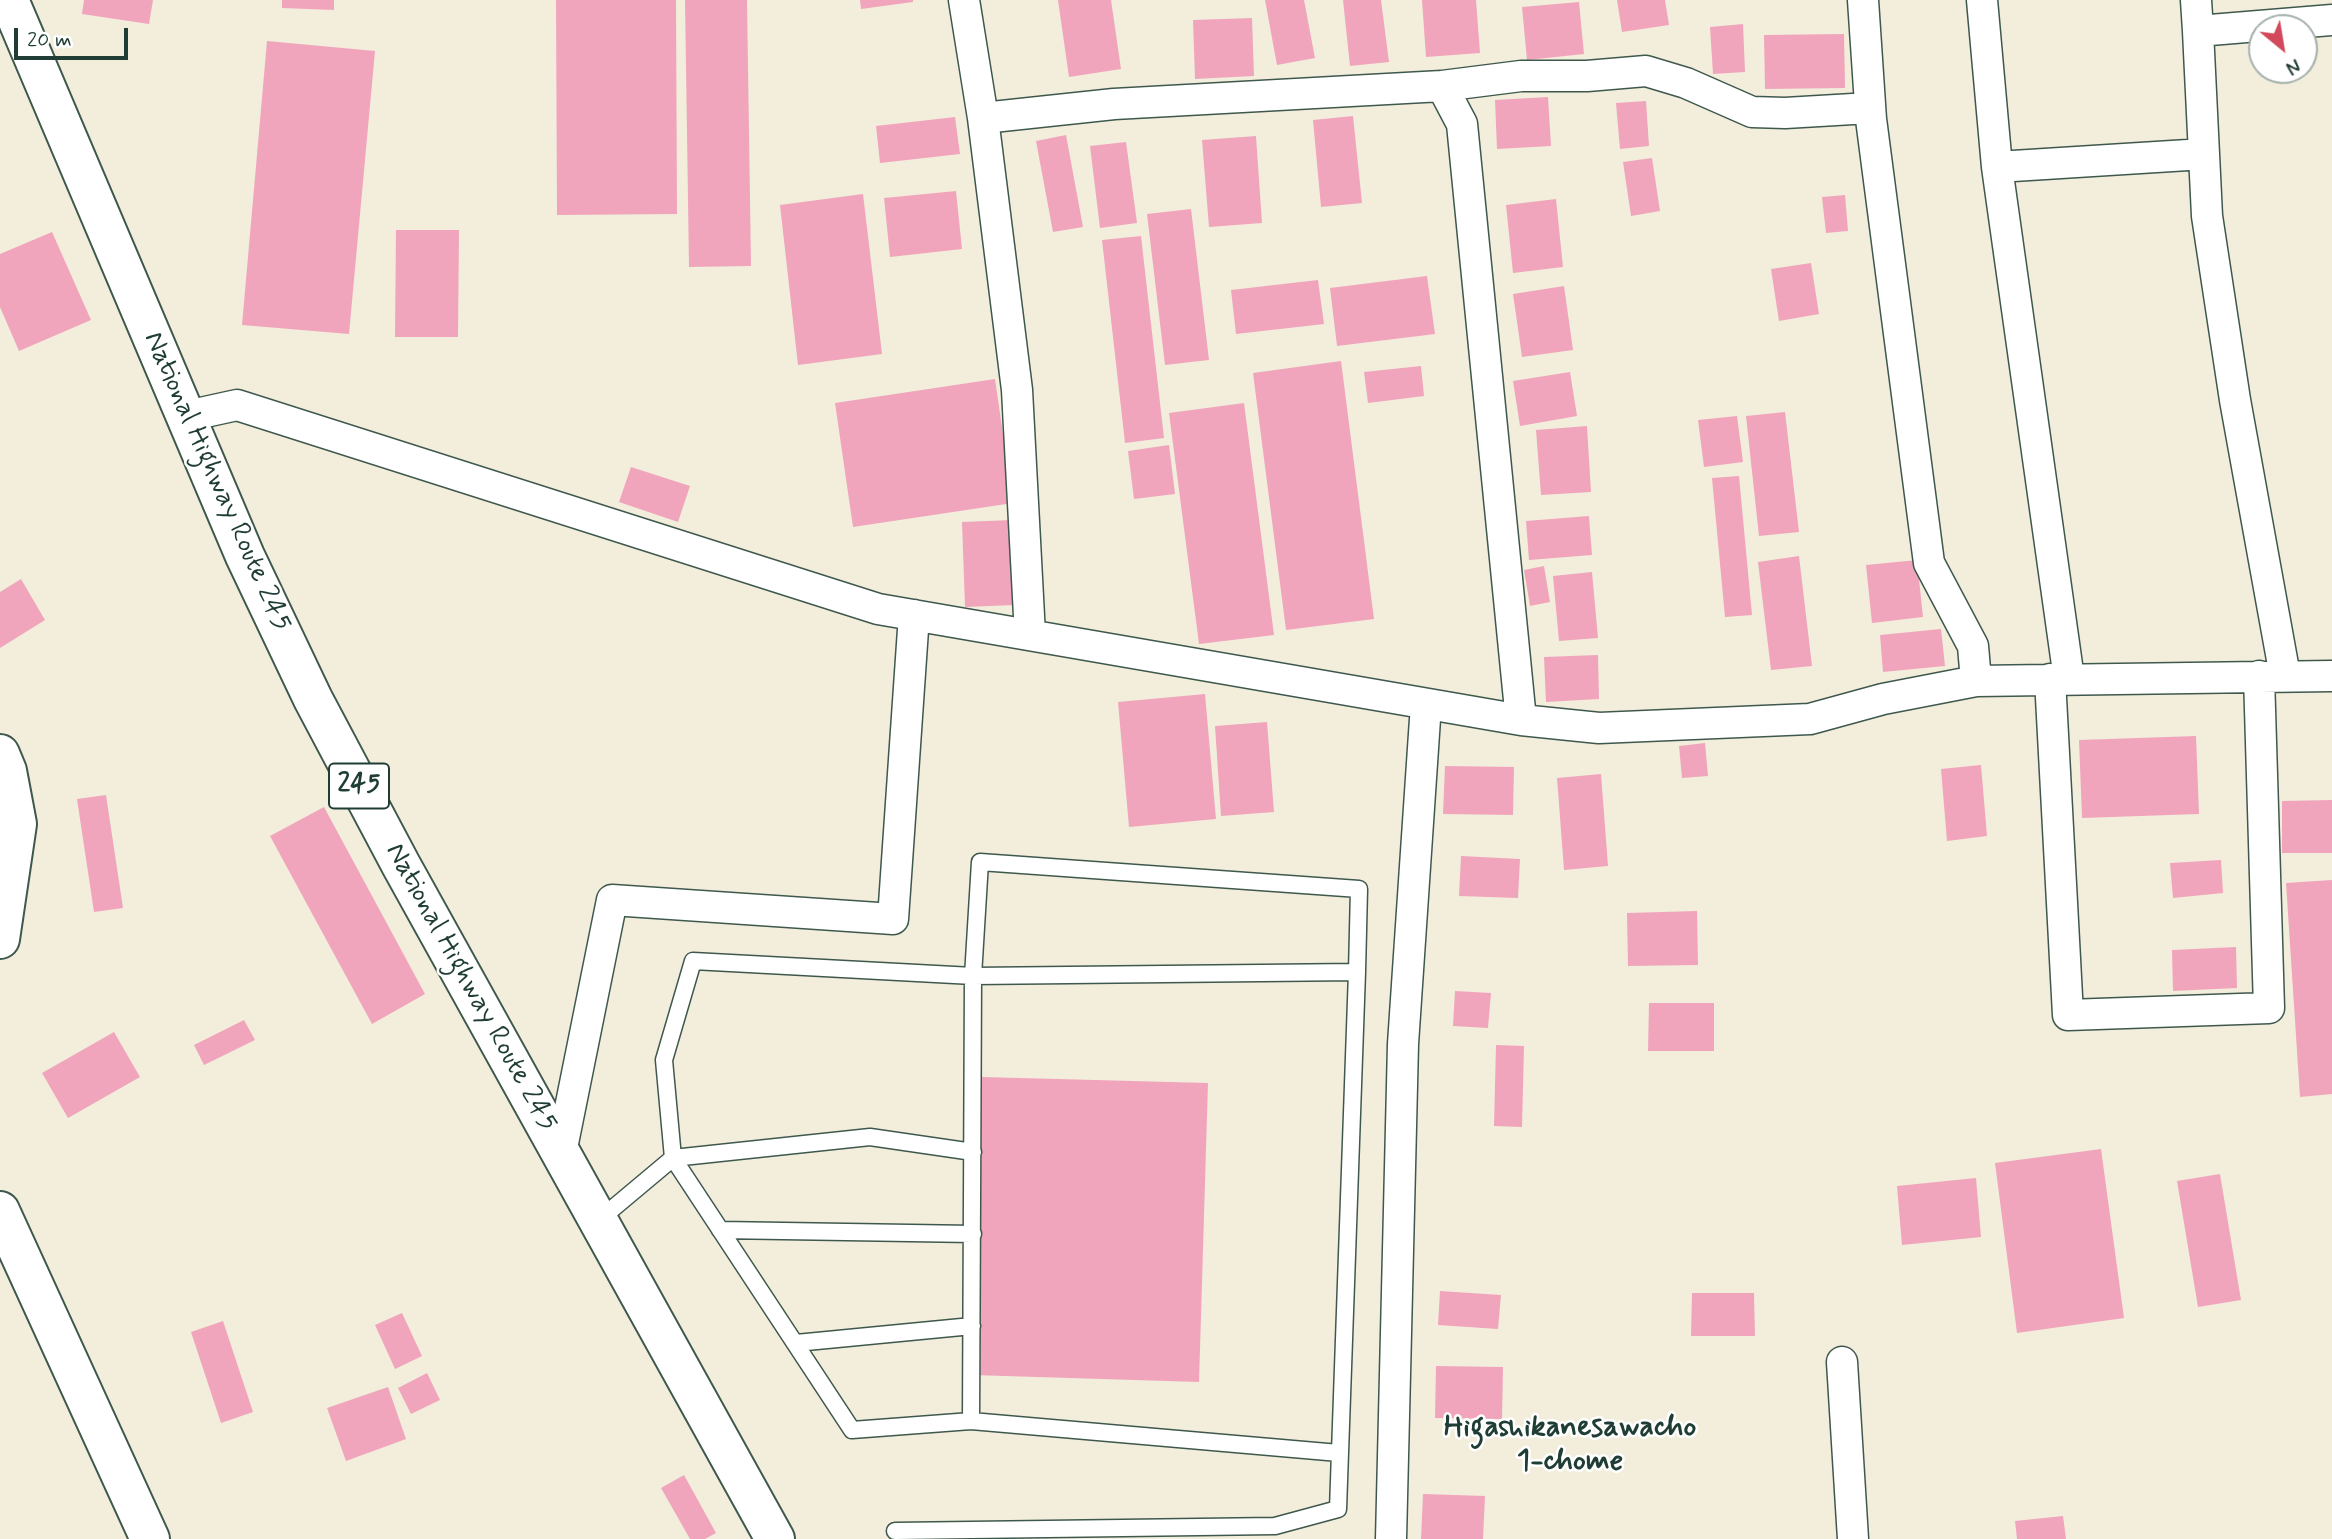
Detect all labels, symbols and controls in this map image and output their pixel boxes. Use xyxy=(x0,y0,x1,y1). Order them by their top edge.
scale bar xyxy=(18,14,131,58)
north arrow xyxy=(2248,14,2318,84)
text: 20 m xyxy=(27,26,72,54)
text: N xyxy=(2281,52,2304,80)
street label: National Highway Route 245 xyxy=(135,327,297,637)
road number: 245 xyxy=(329,764,389,808)
street label: National Highway Route 245 xyxy=(377,838,563,1138)
district label: Higashikanesawacho 1-chome xyxy=(1444,1411,1696,1482)

